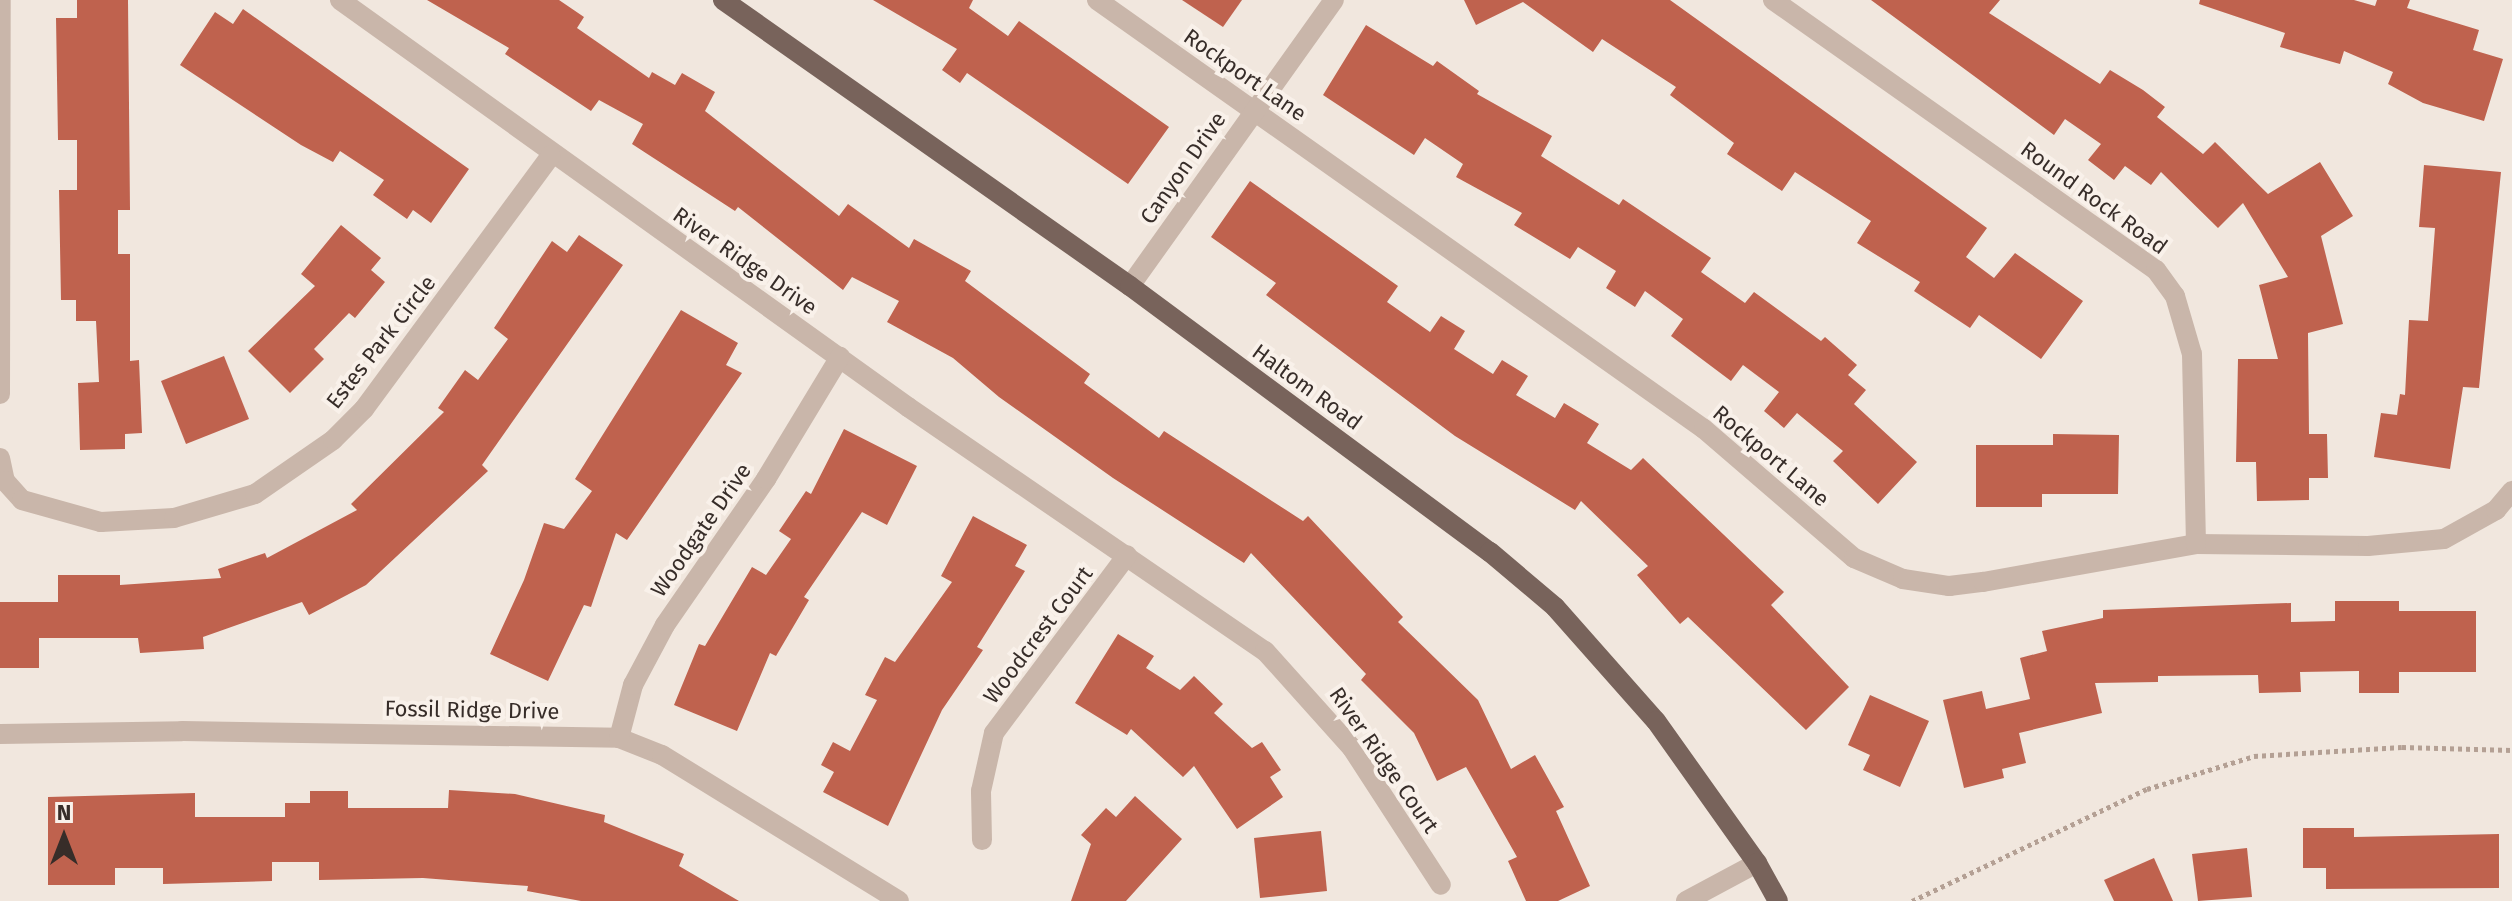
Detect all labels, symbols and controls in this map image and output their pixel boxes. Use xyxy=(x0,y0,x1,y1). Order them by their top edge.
street label: Rockport Lane xyxy=(1179,23,1311,127)
street label: Canyon Drive xyxy=(1135,107,1231,229)
street label: Round Rock Road xyxy=(2016,136,2172,260)
street label: River Ridge Drive xyxy=(668,202,822,320)
street label: Estes Park Circle xyxy=(321,270,441,414)
street label: Haltom Road xyxy=(1247,338,1367,436)
street label: Rockport Lane xyxy=(1708,400,1834,512)
street label: Woodgate Drive xyxy=(645,458,757,602)
street label: Woodcrest Court xyxy=(978,561,1098,709)
street label: River Ridge Court xyxy=(1324,682,1444,838)
street label: Fossil Ridge Drive xyxy=(384,695,560,725)
north arrow xyxy=(24,797,104,877)
text: N xyxy=(57,799,71,826)

